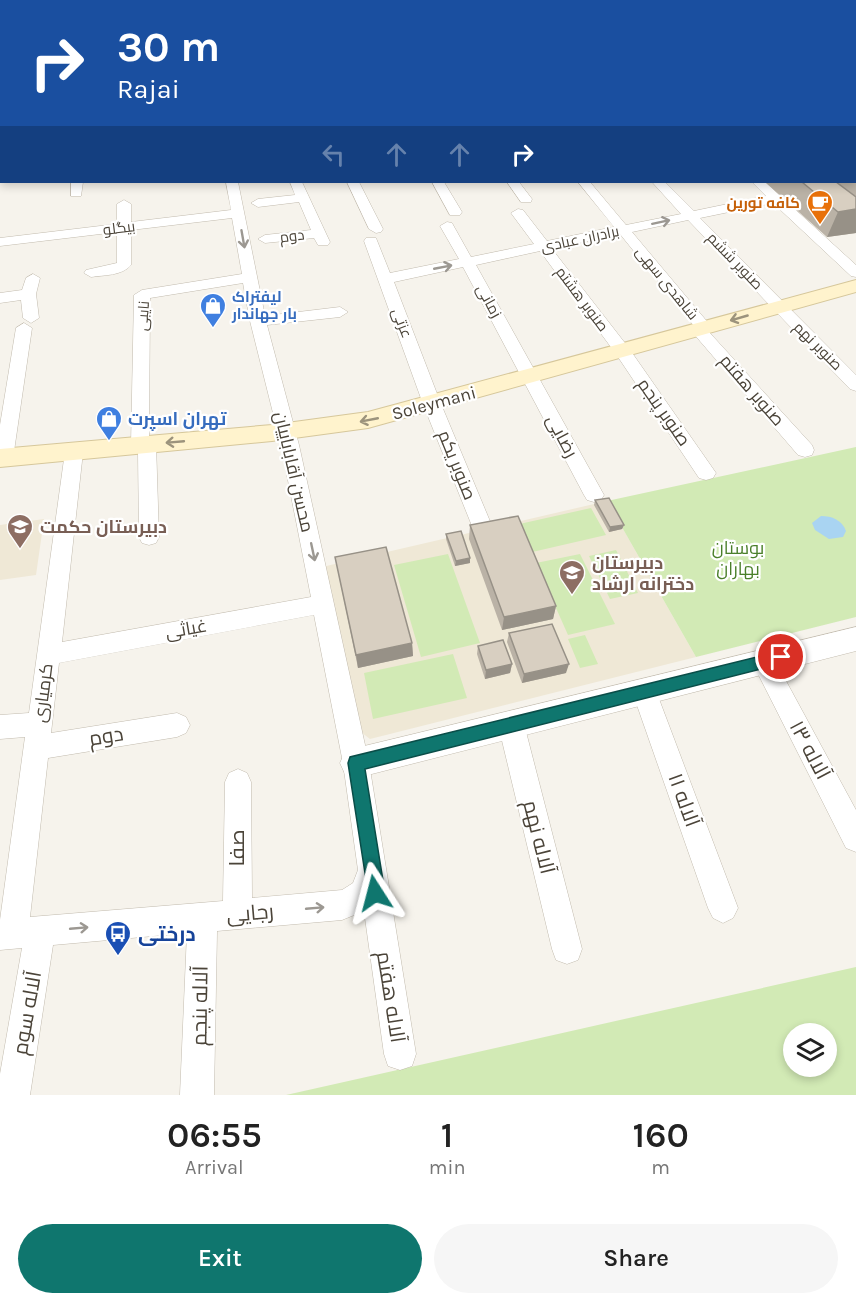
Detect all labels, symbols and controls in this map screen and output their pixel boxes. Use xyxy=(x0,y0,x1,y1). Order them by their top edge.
text: 30 m xyxy=(117,22,220,72)
icon: right xyxy=(18,24,96,102)
text: Rajai xyxy=(117,73,180,105)
icon: left xyxy=(317,138,350,171)
icon: ahead xyxy=(380,138,413,171)
icon: ahead xyxy=(443,138,476,171)
icon: right xyxy=(506,138,539,171)
cafe icon: کافه تورین xyxy=(805,188,835,226)
place label: کافه تورین xyxy=(726,194,800,212)
one-way arrow xyxy=(651,216,670,227)
street label: بیگلو xyxy=(102,217,136,239)
street label: برادران عبادی xyxy=(539,222,621,257)
street label: دوم xyxy=(279,226,306,247)
one-way arrow xyxy=(238,229,249,248)
street label: صنوبر ششم xyxy=(703,229,767,294)
street label: شاهدی سهی xyxy=(631,243,702,324)
one-way arrow xyxy=(432,261,452,272)
street label: صنوبر هشتم xyxy=(551,263,612,336)
street label: زمانی xyxy=(472,281,505,321)
place label: لیفتراک بار جهاندار xyxy=(231,288,297,323)
shop icon: لیفتراک بار جهاندار xyxy=(198,291,228,329)
street label: نایبی xyxy=(133,300,154,332)
street label: عزتی xyxy=(387,305,416,341)
one-way arrow xyxy=(730,313,749,324)
street label: صنوبر نهم xyxy=(789,318,846,375)
street label: صنوبر هفتم xyxy=(714,350,789,431)
street label: صنوبر پنجم xyxy=(632,374,695,451)
street label: Soleymani xyxy=(389,381,479,425)
shop icon: تهران اسپرت xyxy=(94,404,124,442)
place label: تهران اسپرت xyxy=(128,408,227,431)
street label: محسن آقاباباییان xyxy=(269,410,319,534)
street label: رضایی xyxy=(542,411,582,461)
one-way arrow xyxy=(359,414,378,426)
street label: صنوبر یکم xyxy=(432,427,481,504)
one-way arrow xyxy=(166,437,185,448)
school or university icon: دبیرستان حکمت xyxy=(5,512,35,550)
place label: دبیرستان حکمت xyxy=(40,516,167,538)
park label: بوستان بهاران xyxy=(712,537,764,580)
one-way arrow xyxy=(307,543,319,562)
place label: دبیرستان دخترانه ارشاد xyxy=(592,552,694,595)
school or university icon: دبیرستان دخترانه ارشاد xyxy=(557,558,587,596)
street label: غیاثی xyxy=(163,615,209,643)
pin xyxy=(755,631,806,682)
icon: arrive xyxy=(764,640,797,673)
street label: کرمیاری xyxy=(28,662,58,724)
street label: آلاله ۱۳ xyxy=(785,717,835,784)
street label: دوم xyxy=(87,721,125,753)
street label: آلاله ۱۱ xyxy=(663,770,705,830)
street label: آلاله نهم xyxy=(516,798,560,877)
street label: صفا xyxy=(225,830,249,866)
position arrow xyxy=(343,861,407,925)
street label: رجایی xyxy=(225,899,275,928)
one-way arrow xyxy=(305,902,325,913)
bus stop icon: درختی xyxy=(103,919,133,957)
one-way arrow xyxy=(69,922,89,933)
place label: درختی xyxy=(138,922,196,946)
street label: آلاله هفتم xyxy=(370,950,410,1045)
street label: آلاله پنجم xyxy=(187,965,215,1046)
street label: آلاله سوم xyxy=(8,969,48,1057)
map controls xyxy=(783,1023,837,1077)
button: layers xyxy=(783,1023,837,1077)
text: 06:55 xyxy=(167,1114,262,1156)
text: 1 xyxy=(441,1114,453,1156)
text: 160 xyxy=(632,1114,689,1156)
text: Arrival xyxy=(185,1156,244,1179)
text: min xyxy=(429,1156,466,1179)
text: m xyxy=(651,1156,670,1179)
button: Exit xyxy=(18,1224,422,1293)
button: Share xyxy=(434,1224,838,1293)

